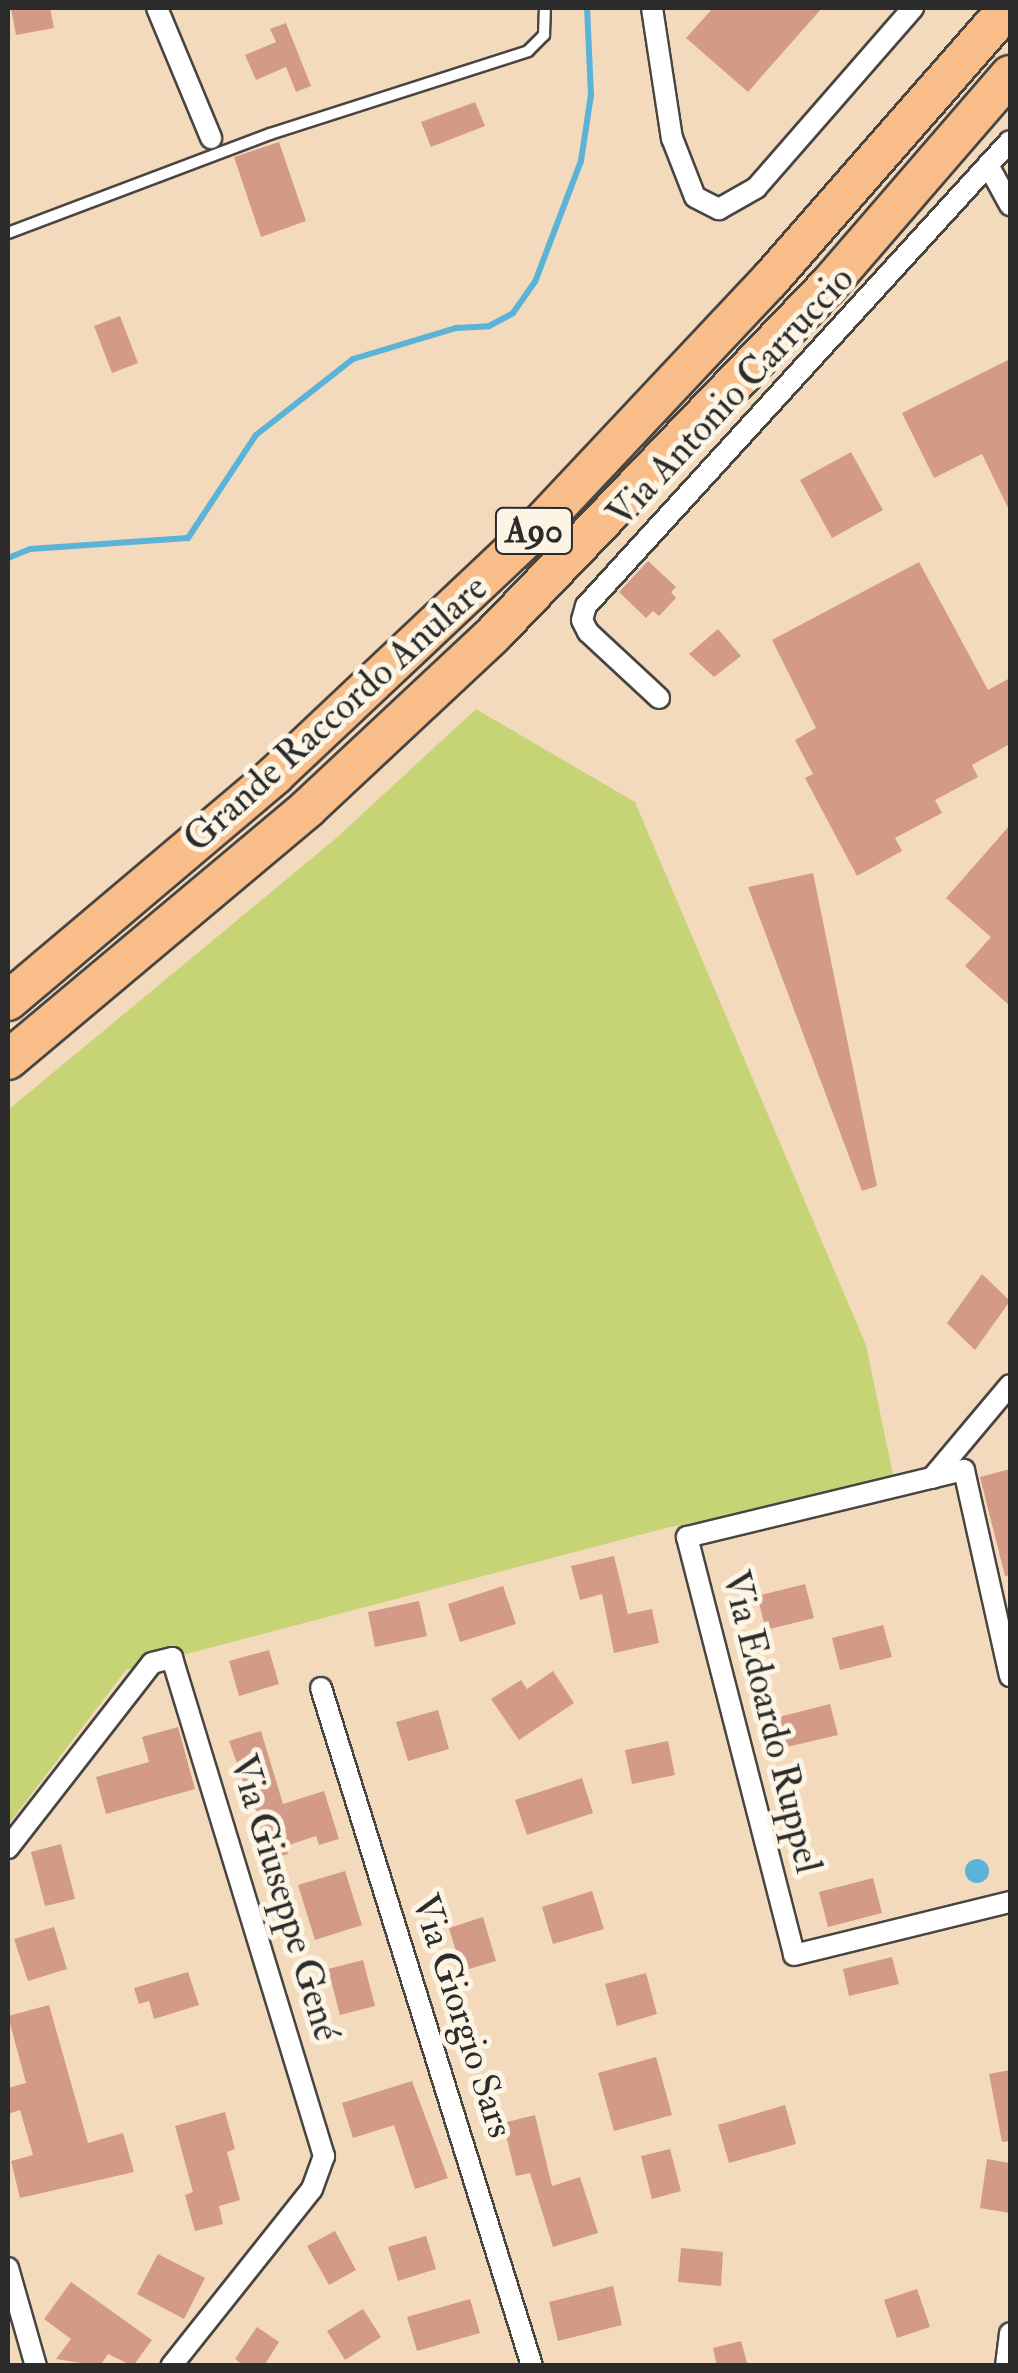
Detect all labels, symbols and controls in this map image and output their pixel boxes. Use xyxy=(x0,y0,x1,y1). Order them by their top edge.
street label: Via Antonio Carruccio xyxy=(598,257,864,537)
road number: A90 xyxy=(494,501,574,561)
street label: Grande Raccordo Anulare xyxy=(175,566,497,862)
street label: Via Edoardo Ruppel xyxy=(711,1566,831,1878)
street label: Via Giuseppe Gené xyxy=(219,1750,349,2046)
street label: Via Giorgio Sars xyxy=(401,1888,523,2144)

